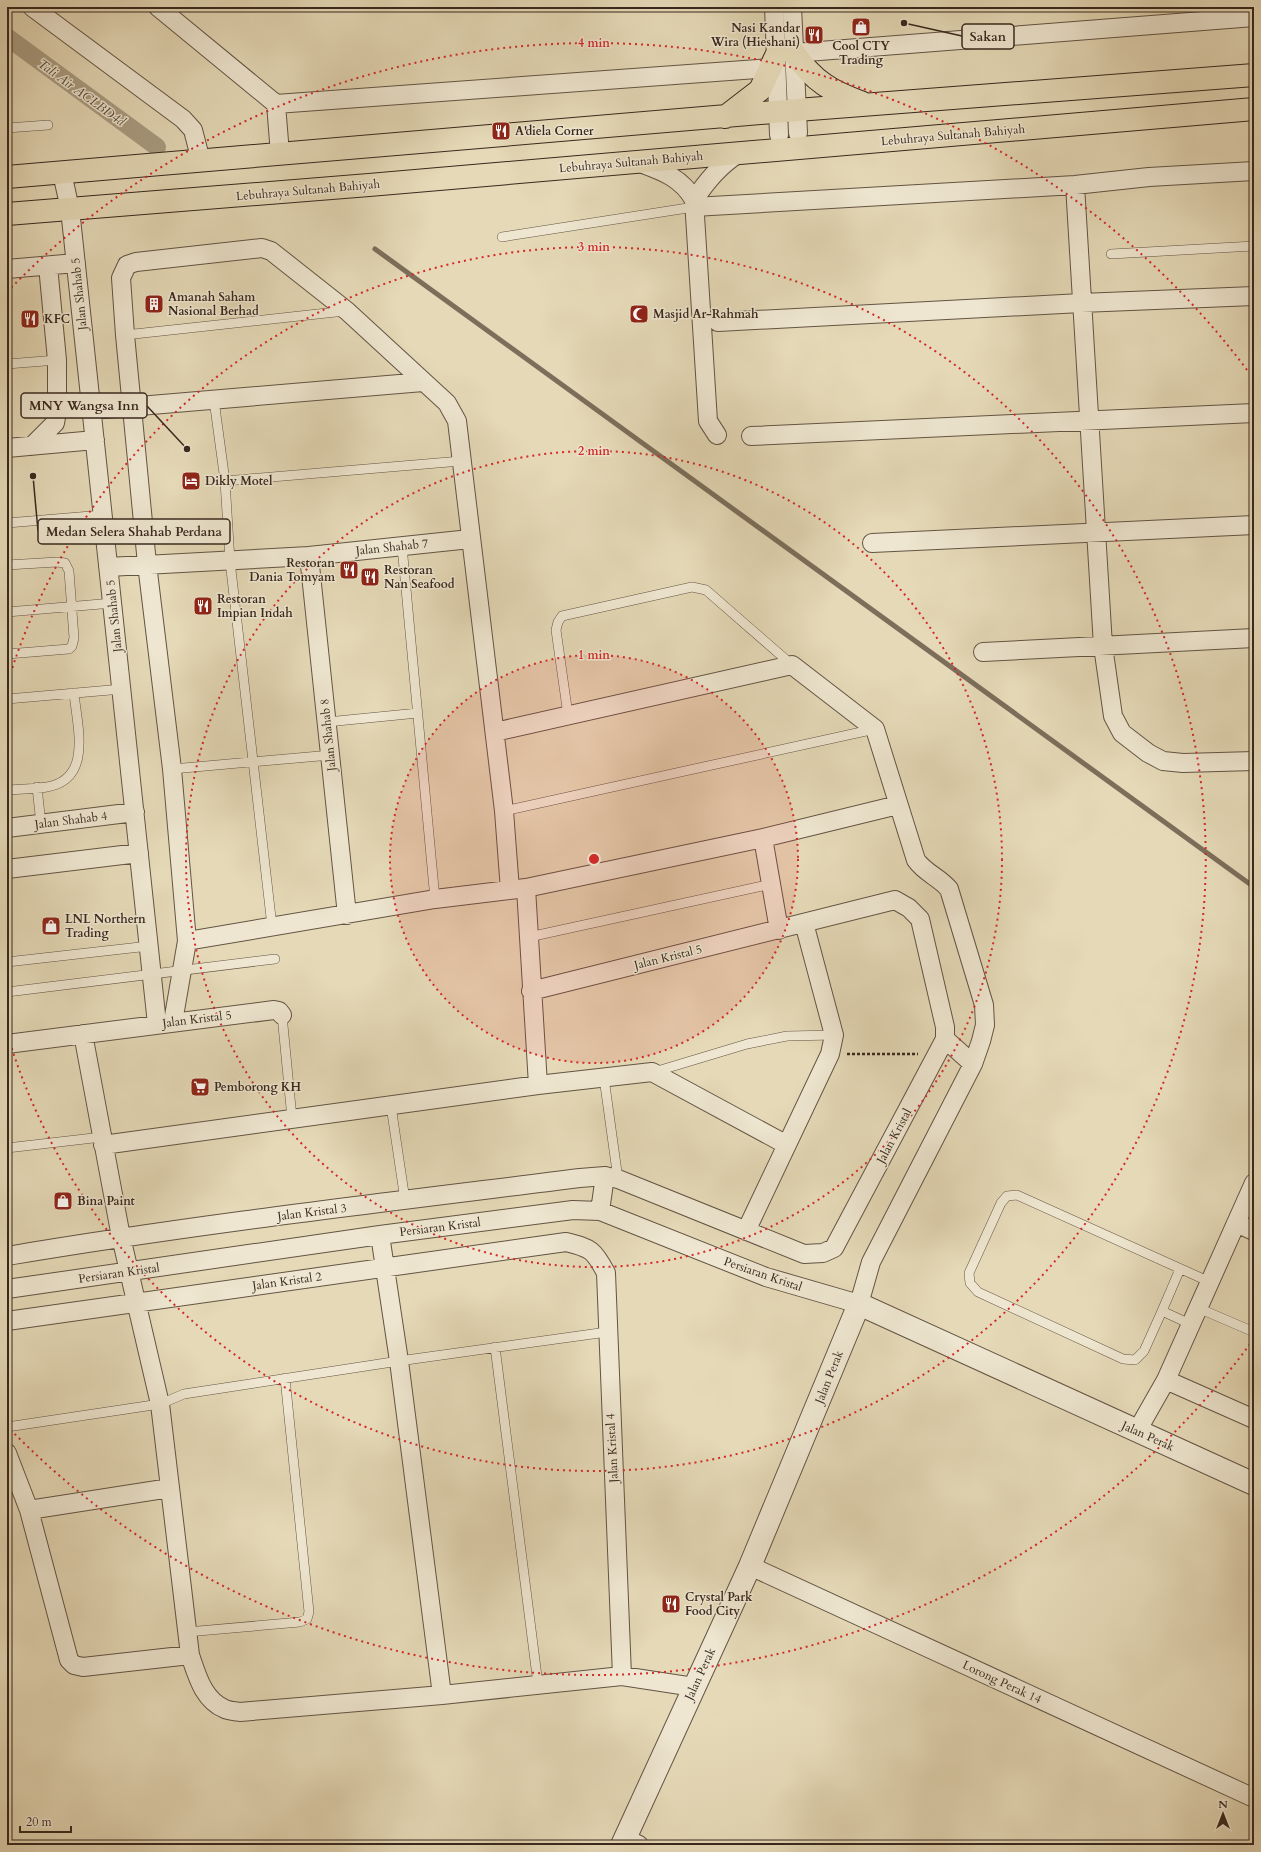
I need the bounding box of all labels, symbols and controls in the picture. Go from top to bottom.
shop icon: Cool CTY Trading [850,16,872,38]
place label: Nasi Kandar Wira (Hieshani) [710,20,800,50]
restaurant icon: Nasi Kandar Wira (Hieshani) [803,24,825,46]
callout: Sakan [962,24,1014,49]
text: Sakan [970,28,1007,46]
text: 4 min [578,35,610,51]
place label: Cool CTY Trading [832,38,890,68]
water label: Tali Air ACLBD4d [34,55,129,131]
restaurant icon: A'diela Corner [490,120,512,142]
street label: Lebuhraya Sultanah Bahiyah [880,121,1026,149]
place label: A'diela Corner [515,123,594,139]
street label: Lebuhraya Sultanah Bahiyah [558,148,704,176]
street label: Lebuhraya Sultanah Bahiyah [235,176,381,204]
text: 3 min [578,239,610,255]
street label: Jalan Shahab 5 [67,257,91,333]
place label: Amanah Saham Nasional Berhad [168,289,259,319]
building icon: Amanah Saham Nasional Berhad [143,293,165,315]
mosque icon: Masjid Ar-Rahmah [628,303,650,325]
place label: Masjid Ar-Rahmah [653,306,759,322]
restaurant icon: KFC [19,308,41,330]
place label: KFC [44,311,70,327]
callout: MNY Wangsa Inn [21,393,147,418]
text: MNY Wangsa Inn [29,397,140,415]
text: 2 min [578,443,610,459]
hotel icon: Dikly Motel [180,470,202,492]
place label: Dikly Motel [205,473,273,489]
callout: Medan Selera Shahab Perdana [38,519,230,544]
text: Medan Selera Shahab Perdana [46,523,223,541]
street label: Jalan Shahab 7 [353,535,429,559]
place label: Restoran Dania Tomyam [249,555,336,585]
restaurant icon: Restoran Dania Tomyam [338,559,360,581]
place label: Restoran Nan Seafood [384,562,455,592]
restaurant icon: Restoran Nan Seafood [359,566,381,588]
street label: Jalan Shahab 5 [102,579,126,655]
place label: Restoran Impian Indah [217,591,293,621]
restaurant icon: Restoran Impian Indah [192,595,214,617]
text: 1 min [578,647,610,663]
street label: Jalan Shahab 8 [316,698,340,774]
street label: Jalan Shahab 4 [32,808,108,833]
centre of rings [587,852,601,866]
place label: LNL Northern Trading [65,911,146,941]
shop icon: LNL Northern Trading [40,915,62,937]
street label: Jalan Kristal 5 [630,941,704,974]
street label: Jalan Kristal 5 [159,1007,233,1031]
supermarket icon: Pemborong KH [189,1076,211,1098]
place label: Pemborong KH [214,1079,302,1095]
street label: Jalan Kristal [872,1106,915,1168]
shop icon: Bina Paint [52,1190,74,1212]
place label: Bina Paint [77,1193,135,1209]
street label: Jalan Kristal 3 [274,1200,348,1224]
street label: Persiaran Kristal [398,1214,482,1240]
street label: Persiaran Kristal [722,1253,804,1295]
street label: Persiaran Kristal [77,1259,161,1287]
street label: Jalan Kristal 2 [249,1268,323,1294]
street label: Jalan Perak [810,1347,847,1408]
street label: Jalan Kristal 4 [602,1413,622,1485]
street label: Jalan Perak [1117,1416,1177,1455]
place label: Crystal Park Food City [685,1589,753,1619]
restaurant icon: Crystal Park Food City [660,1593,682,1615]
street label: Jalan Perak [680,1645,719,1705]
street label: Lorong Perak 14 [960,1657,1044,1707]
north arrow [1203,1794,1243,1834]
text: N [1218,1797,1228,1812]
scale bar [20,1808,71,1834]
text: 20 m [26,1814,53,1830]

